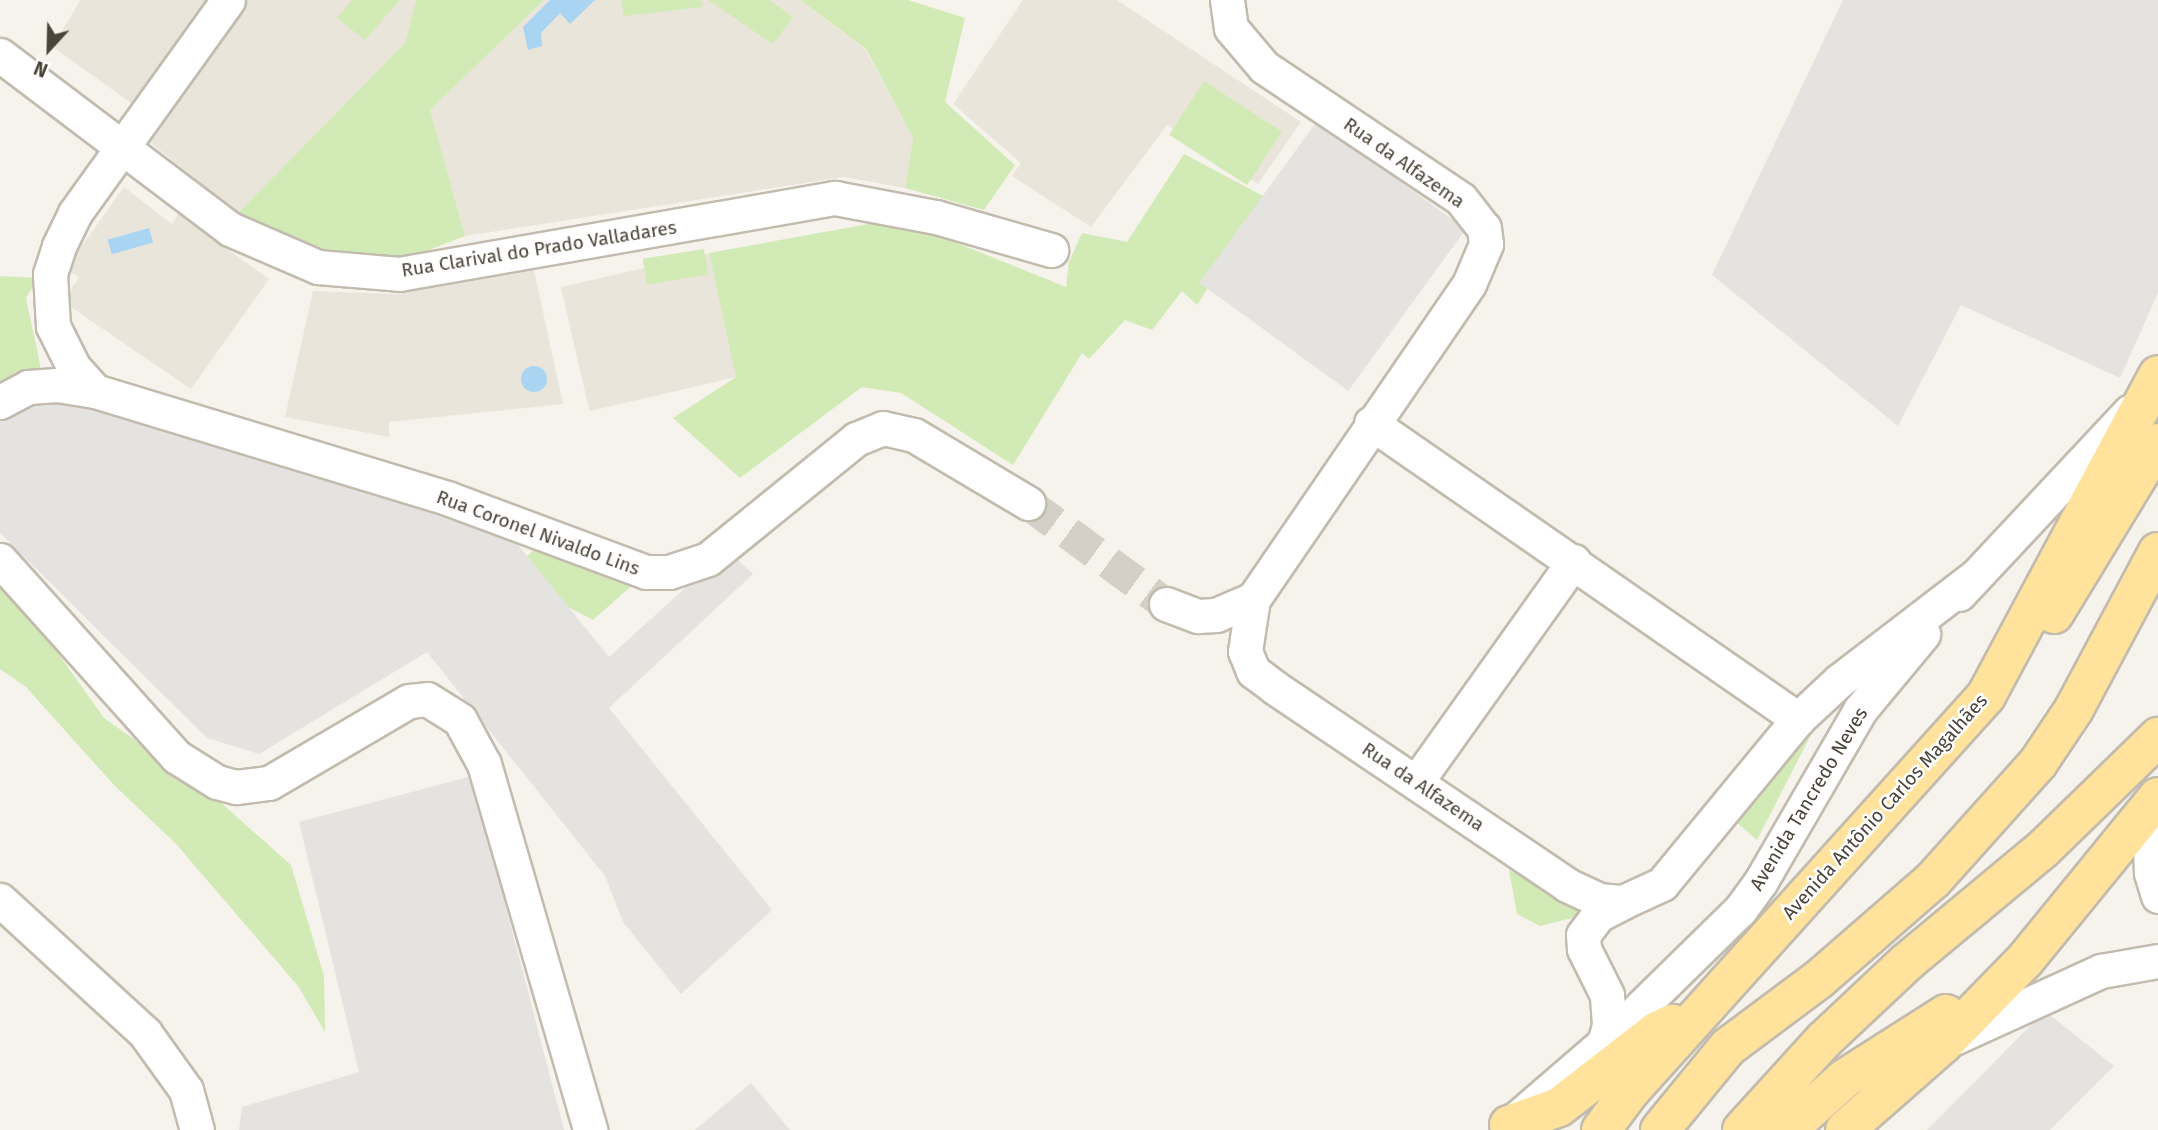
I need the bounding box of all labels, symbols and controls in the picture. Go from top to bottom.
north arrow [14,14,84,84]
text: N [31,56,51,82]
street label: Rua da Alfazema [1339,113,1469,213]
street label: Rua Clarival do Prado Valladares [400,216,678,282]
street label: Rua Coronel Nivaldo Lins [433,486,643,580]
street label: Avenida Antônio Carlos Magalhães [1778,690,1992,924]
street label: Avenida Tancredo Neves [1745,703,1873,895]
street label: Rua da Alfazema [1358,738,1488,836]

